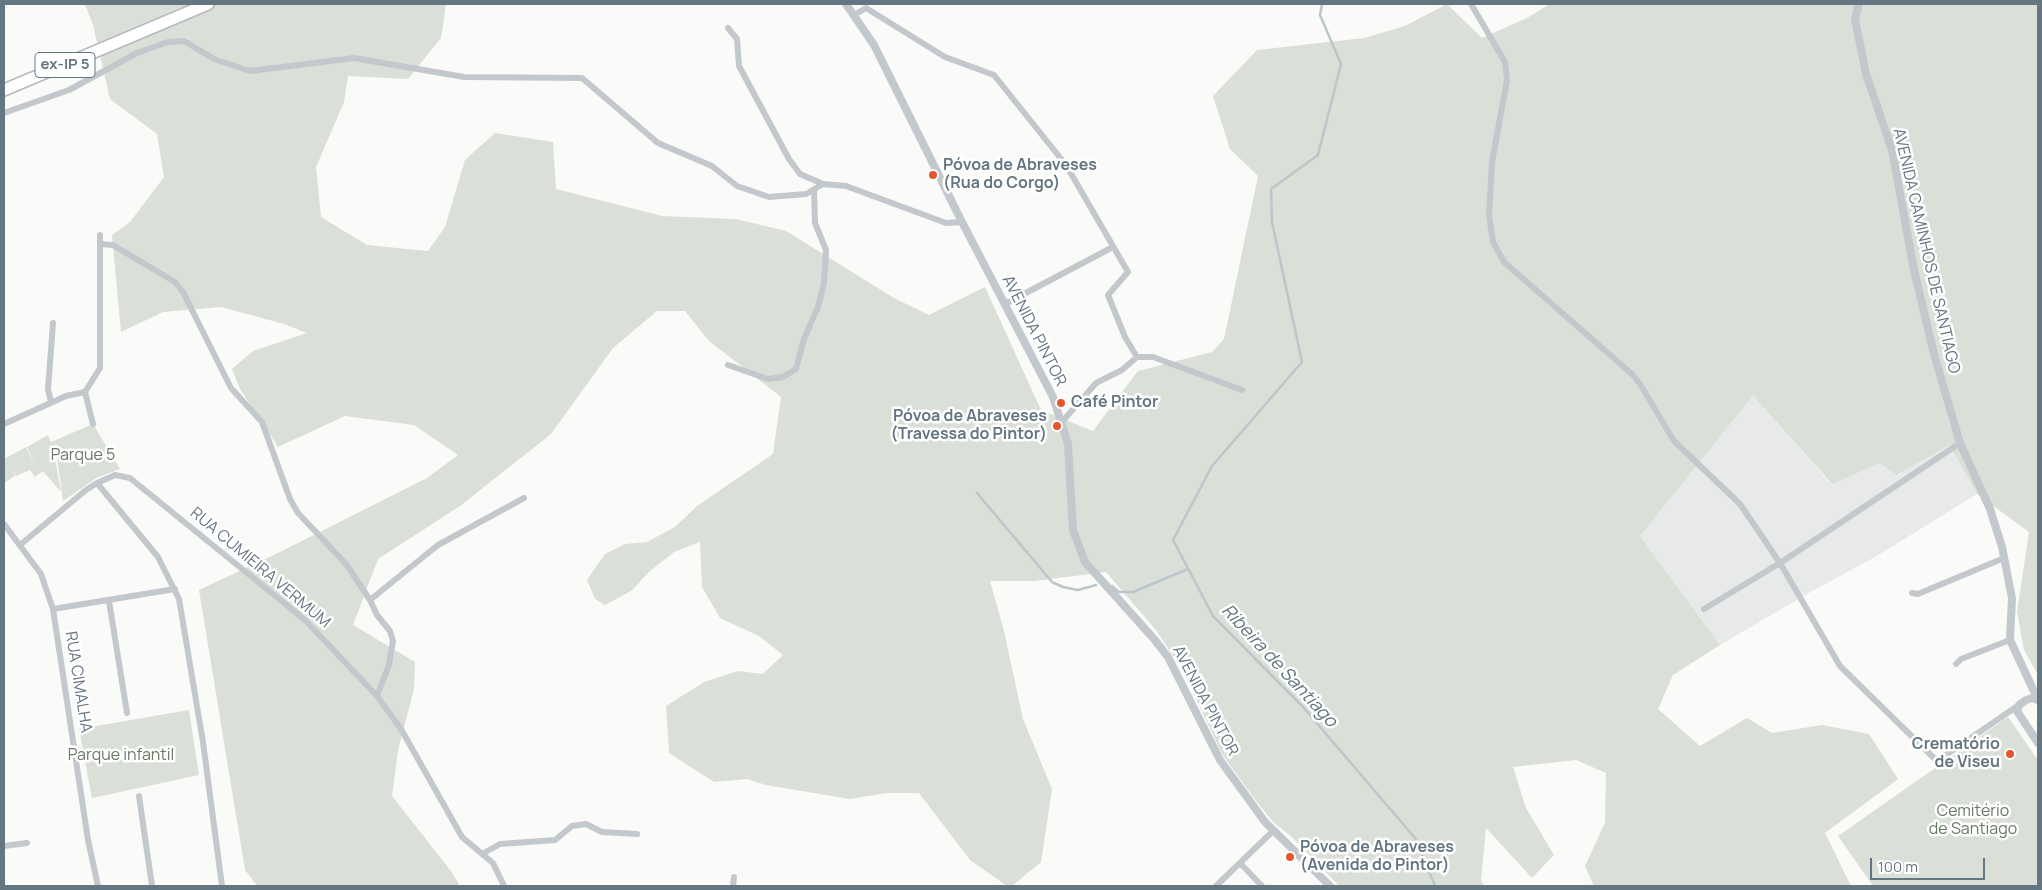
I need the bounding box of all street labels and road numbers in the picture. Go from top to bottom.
road number: ex-IP 5 [35,52,95,78]
street label: AVENIDA CAMINHOS DE SANTIAGO [1888,126,1964,376]
street label: AVENIDA PINTOR [998,272,1070,390]
street label: RUA CUMIEIRA VERMUM [186,504,334,632]
street label: RUA CIMALHA [61,630,95,734]
street label: AVENIDA PINTOR [1168,643,1242,759]

